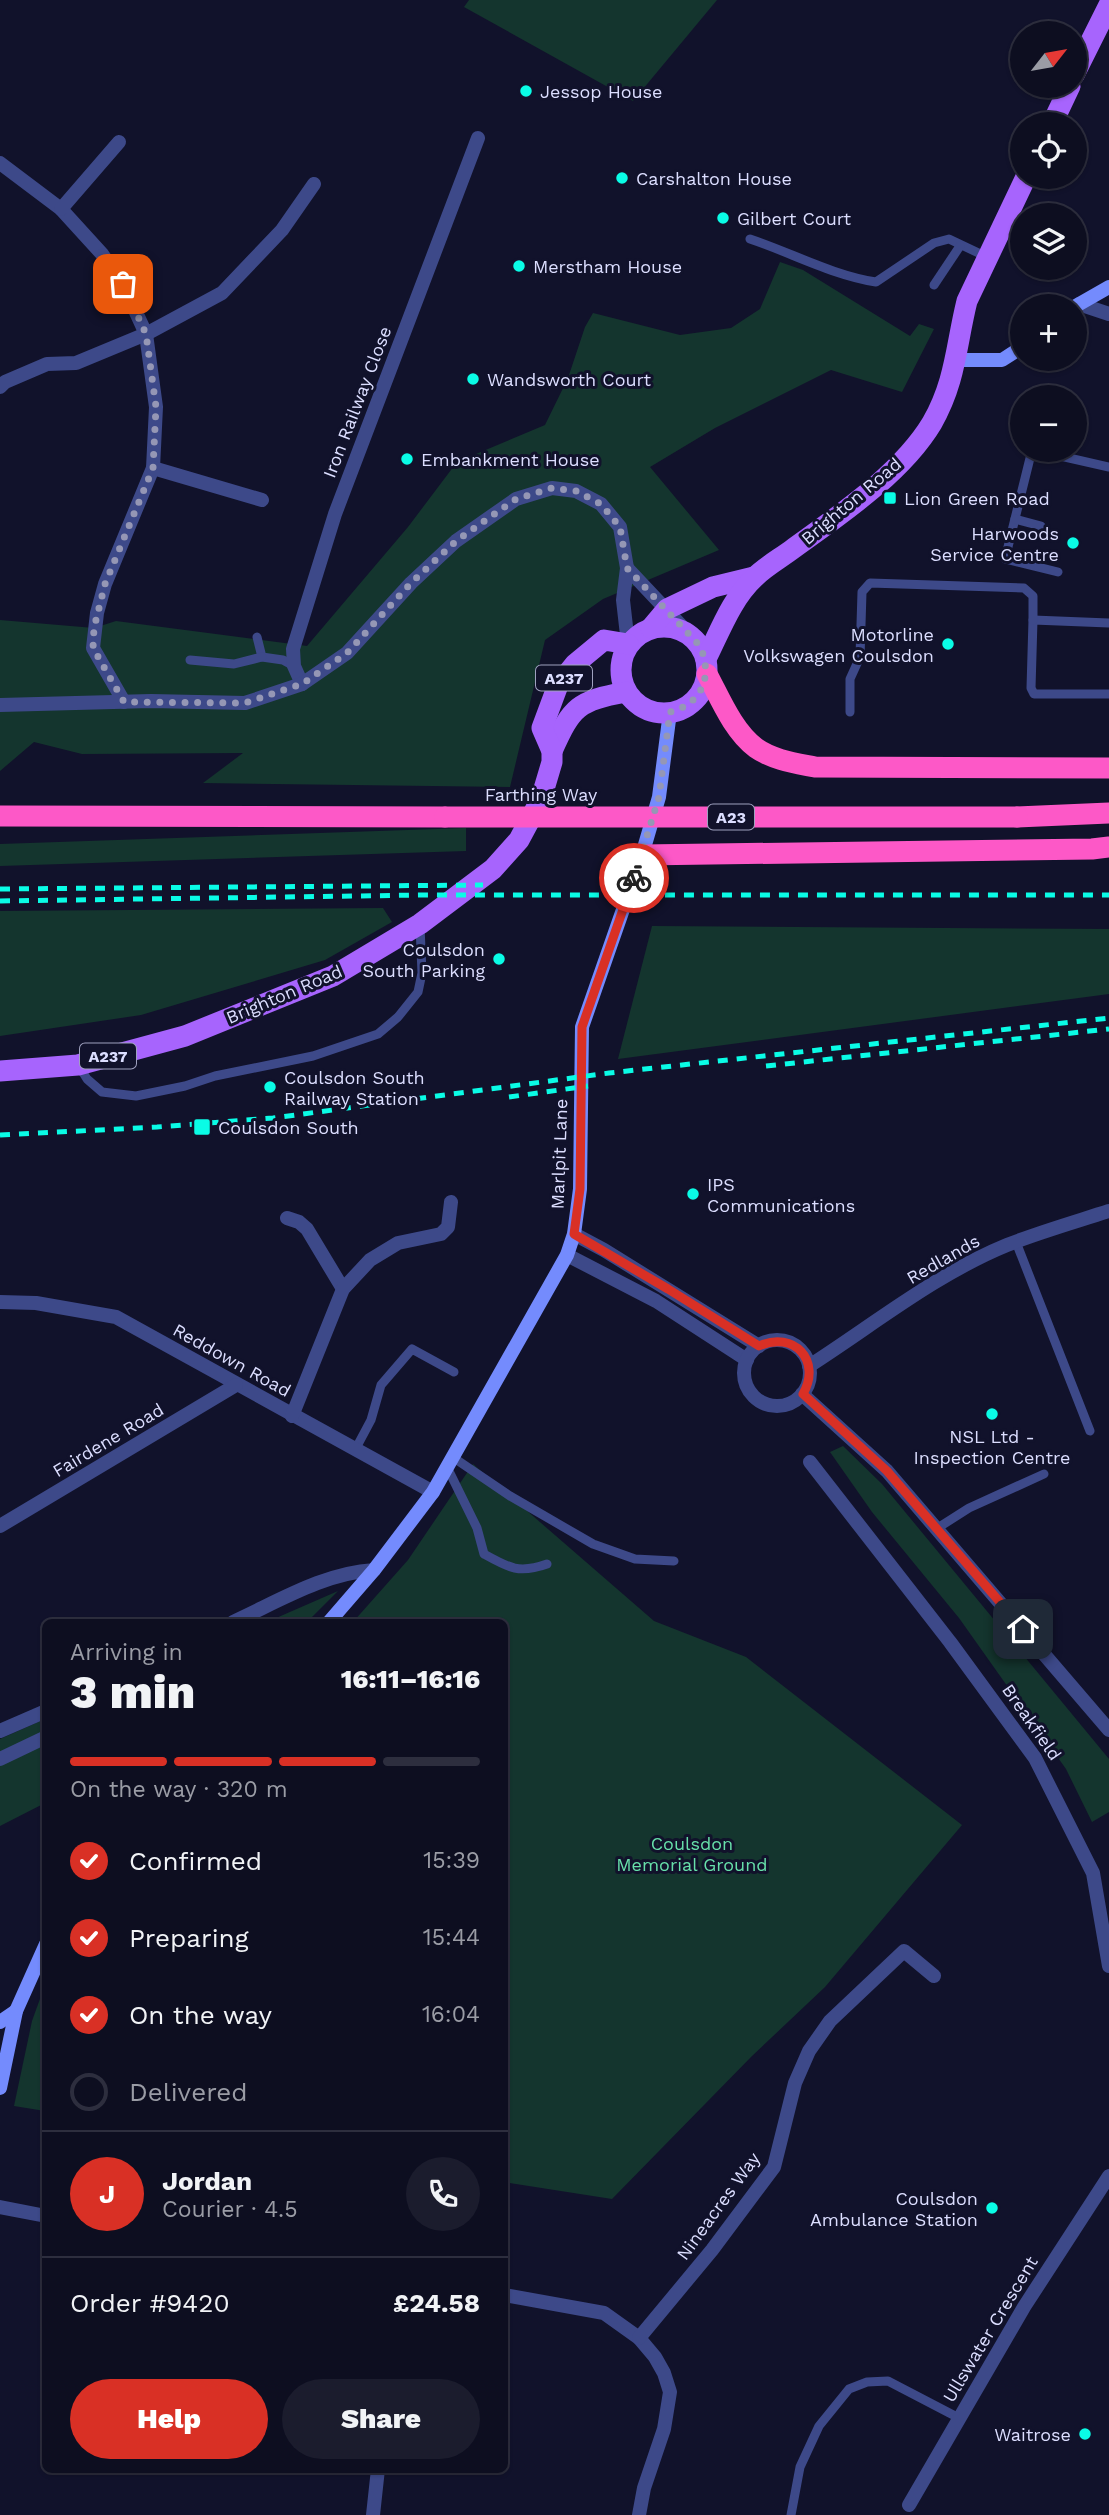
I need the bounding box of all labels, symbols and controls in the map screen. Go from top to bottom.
north arrow [1010,21,1087,98]
map controls [1010,21,1087,462]
place label: Jessop House [540,81,662,102]
marker: Jessop House [518,83,534,99]
button: locate [1010,112,1087,189]
place label: Carshalton House [636,168,792,189]
marker: Carshalton House [614,170,630,186]
button: layers [1010,203,1087,280]
place label: Gilbert Court [737,208,852,229]
marker: Gilbert Court [715,210,731,226]
pin [93,254,153,314]
place label: Merstham House [533,256,682,277]
marker: Merstham House [511,258,527,274]
icon: bag [104,265,142,303]
button: + [1010,294,1087,371]
street label: Iron Railway Close [318,323,396,481]
place label: Wandsworth Court [487,369,651,390]
marker: Wandsworth Court [465,371,481,387]
button: − [1010,385,1087,462]
place label: Embankment House [421,449,600,470]
marker: Embankment House [399,451,415,467]
street label: Brighton Road [797,453,905,549]
place label: Lion Green Road [904,488,1050,509]
marker: Lion Green Road [882,490,898,506]
place label: Harwoods Service Centre [930,523,1059,565]
marker: Harwoods Service Centre [1065,535,1081,551]
place label: Motorline Volkswagen Coulsdon [743,624,934,666]
marker: Motorline Volkswagen Coulsdon [940,636,956,652]
road number: A237 [536,666,592,691]
street label: Farthing Way [485,784,598,805]
road number: A23 [708,804,754,830]
courier [599,843,669,913]
icon: bike [615,859,653,897]
place label: Coulsdon South Parking [363,939,485,981]
marker: Coulsdon South Parking [491,951,507,967]
street label: Brighton Road [223,960,345,1028]
road number: A237 [80,1044,136,1068]
place label: Coulsdon South Railway Station [284,1067,425,1109]
marker: Coulsdon South Railway Station [262,1079,278,1095]
street label: Marlpit Lane [547,1098,571,1210]
marker: Coulsdon South [192,1117,212,1137]
place label: Coulsdon South [218,1117,359,1138]
place label: IPS Communications [707,1174,855,1216]
marker: IPS Communications [685,1186,701,1202]
street label: Redlands [903,1230,983,1288]
street label: Reddown Road [169,1319,295,1401]
street label: Fairdene Road [49,1399,167,1481]
marker: NSL Ltd - Inspection Centre [984,1406,1000,1422]
place label: NSL Ltd - Inspection Centre [914,1426,1070,1468]
pin [993,1599,1053,1659]
icon: home [1004,1610,1042,1648]
text: Arriving in [70,1639,183,1666]
text: 16:11–16:16 [341,1664,480,1694]
text: 3 min [70,1665,195,1719]
street label: Breakfield [998,1680,1066,1764]
text: On the way · 320 m [70,1776,288,1803]
park label: Coulsdon Memorial Ground [616,1833,768,1875]
icon: check [70,1842,108,1880]
text: Confirmed [129,1846,262,1876]
text: 15:39 [423,1847,480,1874]
icon: check [70,1919,108,1957]
text: Preparing [129,1923,249,1953]
text: 15:44 [423,1924,480,1951]
icon: check [70,1996,108,2034]
text: On the way [129,2000,272,2030]
text: 16:04 [422,2001,480,2028]
text: Delivered [129,2077,248,2107]
street label: Nineacres Way [672,2147,765,2264]
button: phone [406,2157,480,2231]
text: Jordan [162,2166,252,2196]
text: J [99,2179,115,2209]
place label: Coulsdon Ambulance Station [810,2188,978,2230]
text: Courier · 4.5 [162,2196,298,2223]
marker: Coulsdon Ambulance Station [984,2200,1000,2216]
street label: Ullswater Crescent [938,2252,1042,2406]
text: Order #9420 [70,2288,230,2318]
text: £24.58 [393,2288,480,2318]
button: Help [70,2379,268,2459]
button: Share [282,2379,480,2459]
place label: Waitrose [994,2424,1071,2445]
marker: Waitrose [1077,2426,1093,2442]

